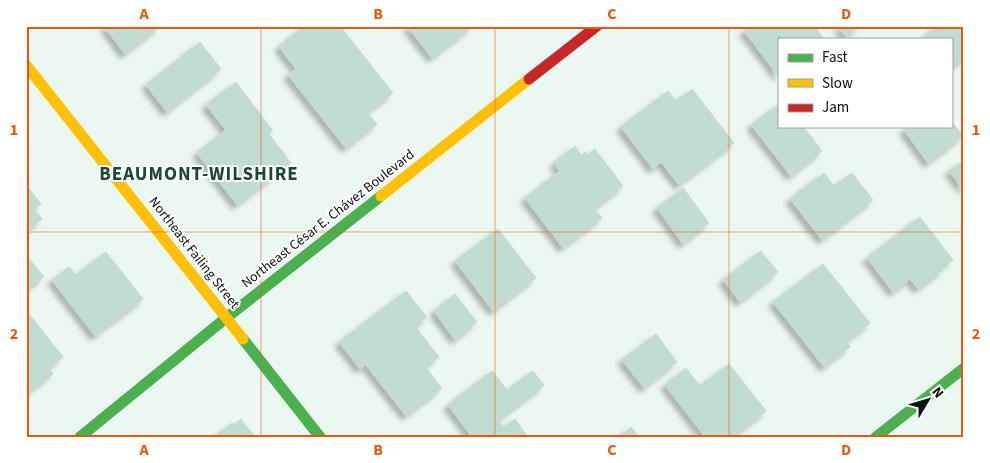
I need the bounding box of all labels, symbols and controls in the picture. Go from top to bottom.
text: A [138,3,149,25]
text: B [373,3,383,25]
text: C [607,3,617,25]
text: D [841,3,851,25]
legend [778,38,952,128]
text: Fast [822,47,848,68]
text: Slow [822,73,853,94]
text: Jam [822,97,849,118]
text: 1 [10,119,18,141]
text: 1 [972,119,980,141]
street label: Northeast César E. Chávez Boulevard [237,145,419,293]
district label: BEAUMONT-WILSHIRE [99,161,299,188]
street label: Northeast Failing Street [144,193,244,313]
text: 2 [10,323,18,345]
text: 2 [972,323,980,345]
north arrow [902,376,952,426]
text: N [927,383,948,402]
text: A [138,439,149,461]
text: B [373,439,383,461]
text: C [607,439,617,461]
text: D [841,439,851,461]

